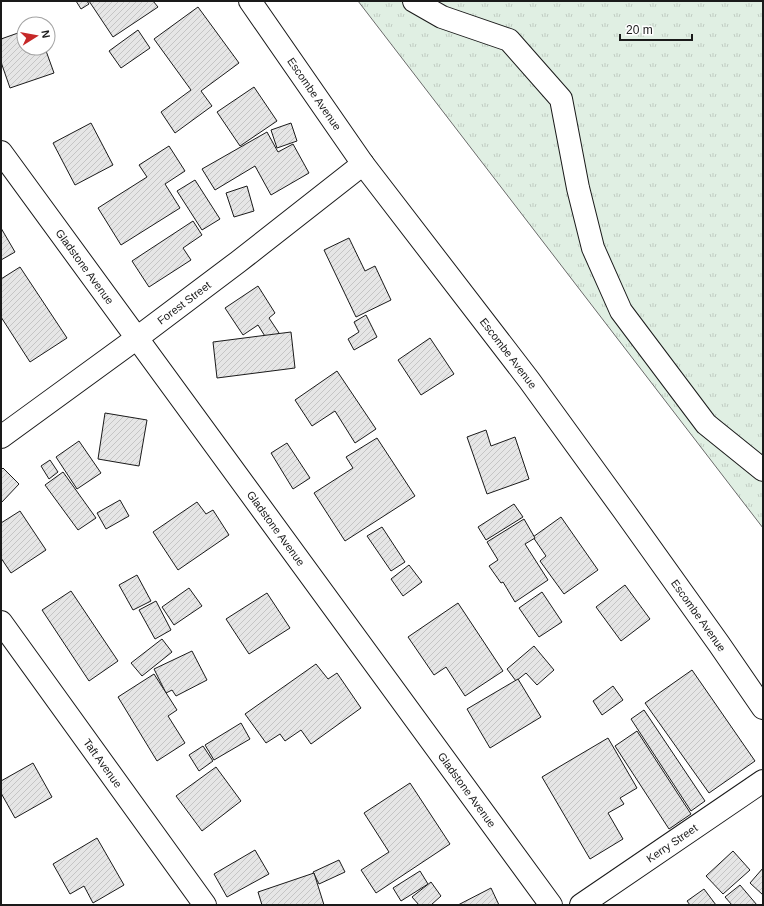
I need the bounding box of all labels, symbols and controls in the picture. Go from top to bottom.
north arrow [16,16,56,56]
scale bar [620,16,692,42]
text: 20 m [626,23,653,37]
text: N [39,29,52,39]
street label: Escombe Avenue [285,55,344,132]
street label: Gladstone Avenue [53,227,116,306]
street label: Forest Street [155,279,213,327]
street label: Escombe Avenue [478,316,539,391]
street label: Gladstone Avenue [245,489,307,568]
street label: Escombe Avenue [669,577,728,654]
street label: Taft Avenue [81,736,124,790]
street label: Gladstone Avenue [436,750,498,830]
street label: Kerry Street [644,822,700,865]

